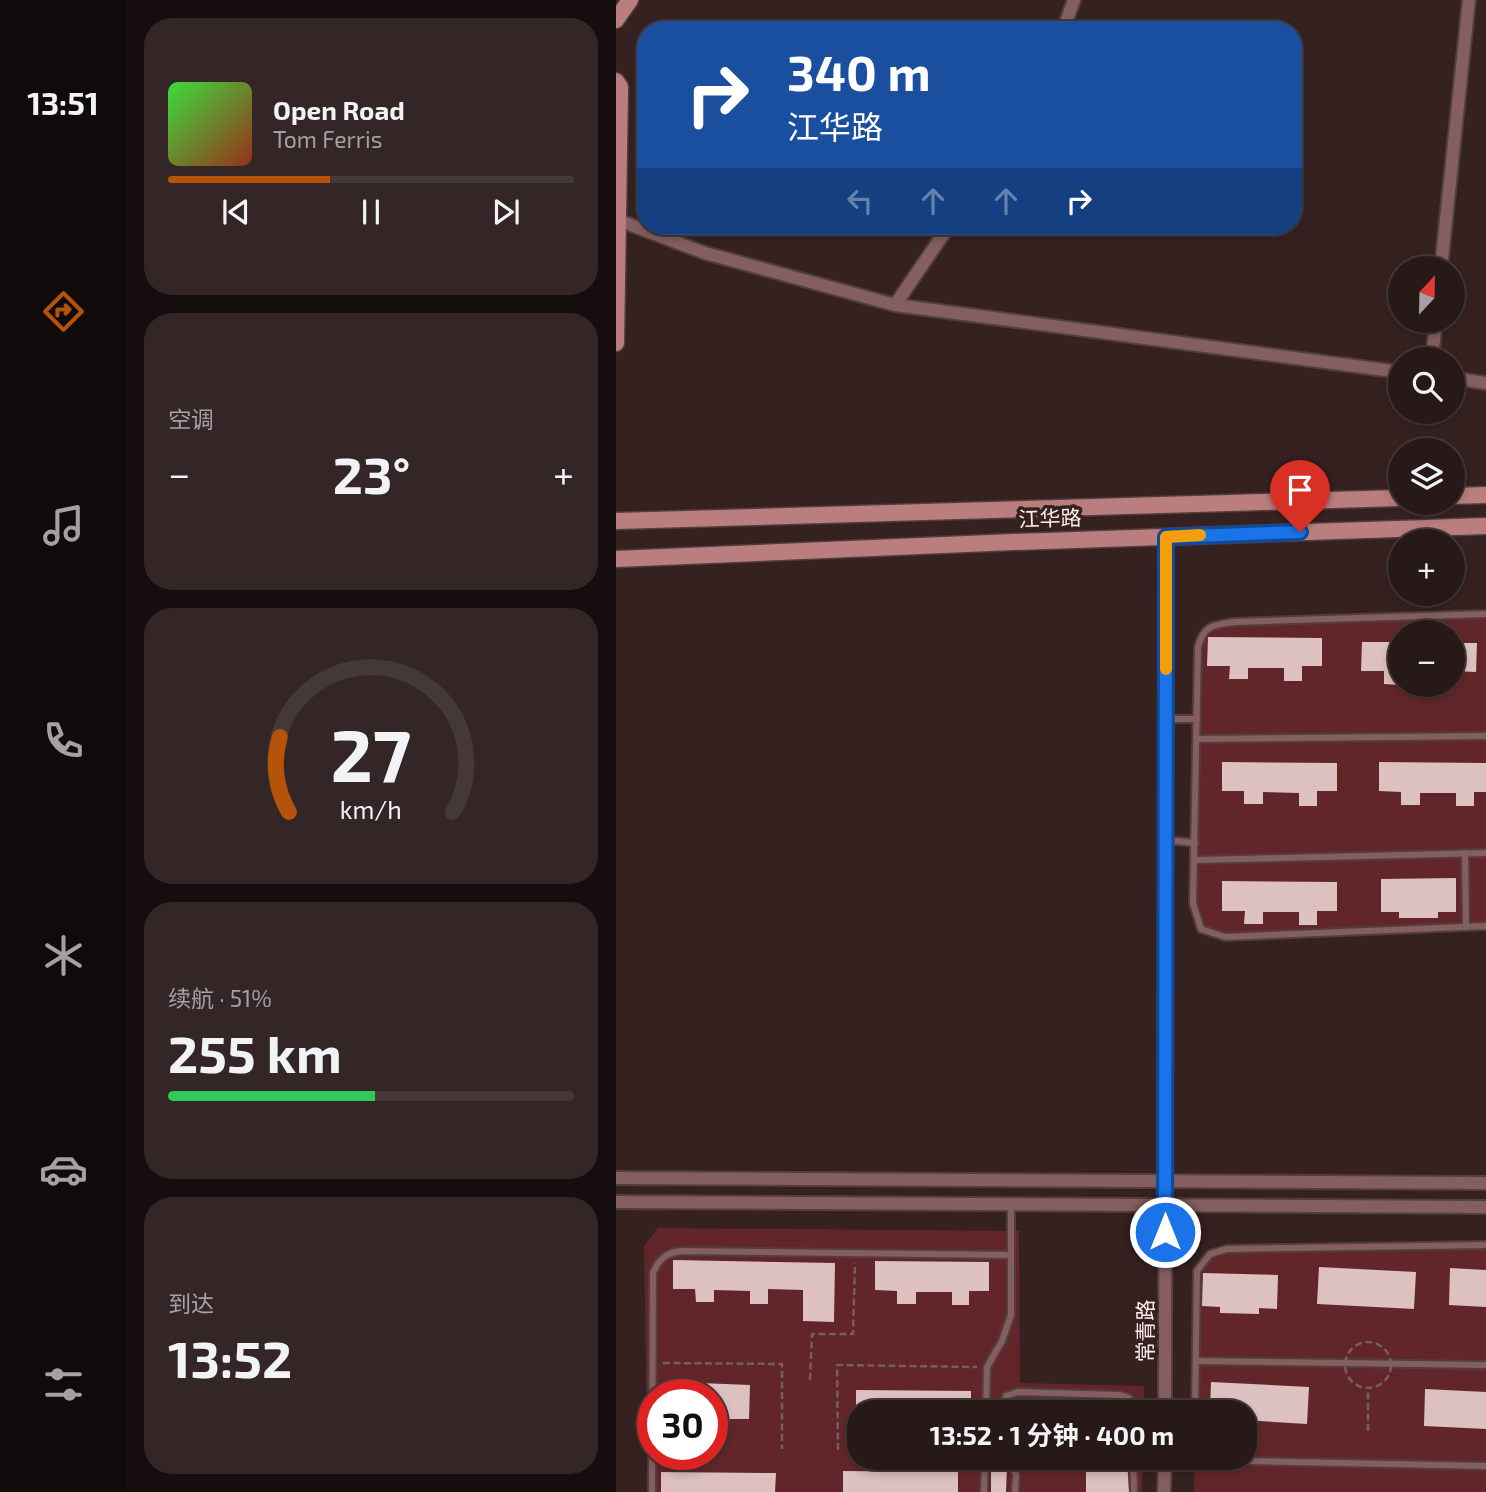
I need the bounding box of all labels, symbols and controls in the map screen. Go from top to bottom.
text: 340 m [787,42,931,101]
icon: right [672,49,763,140]
text: 13:51 [27,83,99,121]
text: Open Road [273,94,405,125]
text: 江华路 [787,107,883,145]
text: Tom Ferris [273,125,382,153]
icon: left [841,182,879,220]
icon: ahead [914,182,952,220]
icon: ahead [987,182,1025,220]
icon: right [1060,182,1098,220]
icon: previous [217,193,255,231]
icon: pause [352,193,390,231]
icon: next [487,193,525,231]
north arrow [1388,256,1465,332]
map controls [1388,256,1465,697]
icon: directions [39,287,88,336]
button: search [1388,347,1465,424]
text: 空调 [168,405,214,433]
button: layers [1388,438,1465,515]
text: 23° [333,442,410,504]
text: − [168,450,190,496]
text: + [553,450,574,496]
pin [1270,460,1330,532]
icon: arrive [1281,471,1319,509]
icon: music [39,501,88,550]
street label: 江华路 [1018,504,1082,531]
button: + [1388,529,1465,606]
button: − [1388,620,1465,697]
text: 27 [331,709,411,797]
icon: phone [39,716,88,765]
text: km/h [340,794,402,824]
icon: climate [39,931,88,980]
text: 续航 · 51% [168,984,272,1012]
text: 255 km [168,1021,342,1083]
icon: car [39,1145,88,1194]
position arrow [1128,1195,1202,1269]
text: 到达 [168,1289,214,1317]
street label: 常青路 [1132,1300,1157,1363]
text: 13:52 [168,1326,292,1388]
icon: filters [39,1360,88,1409]
speed limit sign: 30 [637,1379,728,1470]
text: 13:52 · 1 分钟 · 400 m [930,1419,1174,1450]

